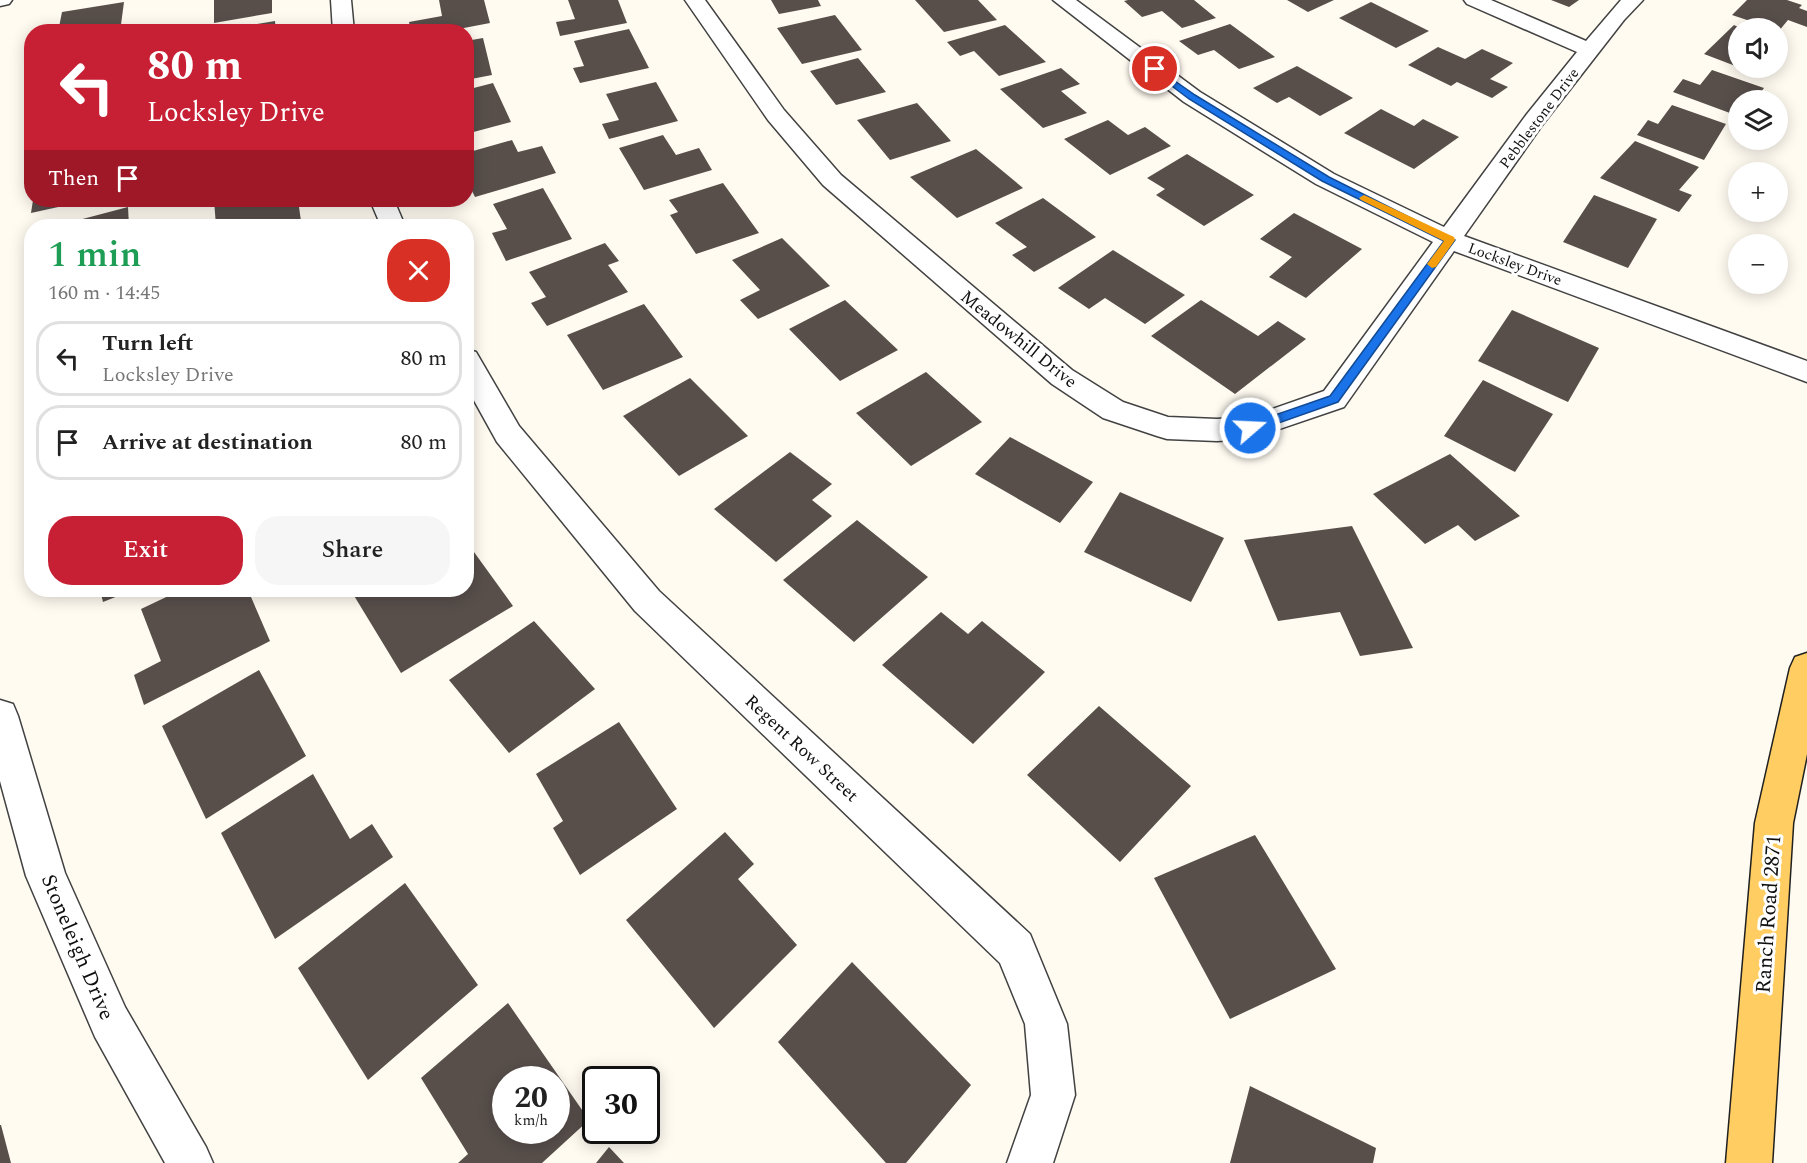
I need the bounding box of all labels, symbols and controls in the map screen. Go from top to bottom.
map controls [1728,18,1788,294]
button: sound [1728,18,1788,78]
text: 80 m [147,35,242,98]
pin [1129,43,1180,94]
icon: left [48,48,126,126]
icon: arrive [1138,52,1171,85]
street label: Pebblestone Drive [1494,63,1585,174]
button: layers [1728,90,1788,150]
text: Locksley Drive [147,92,325,134]
text: Then [48,162,99,195]
icon: arrive [111,162,144,195]
button: + [1728,162,1788,222]
text: 1 min [48,228,141,283]
button: − [1728,234,1788,294]
street label: Locksley Drive [1464,237,1565,292]
button: close [387,239,450,302]
text: 160 m · 14:45 [48,278,160,308]
street label: Meadowhill Drive [954,284,1083,395]
text: Turn left [102,327,194,360]
icon: left [51,342,84,375]
text: 80 m [401,342,447,375]
text: Locksley Drive [102,360,234,390]
position arrow [1218,396,1282,460]
icon: arrive [51,426,84,459]
text: Arrive at destination [102,426,313,459]
text: 80 m [401,426,447,459]
button: Exit [48,516,243,585]
button: Share [255,516,450,585]
street label: Regent Row Street [739,688,865,808]
street label: Ranch Road 2871 [1748,834,1790,994]
street label: Stoneleigh Drive [32,870,122,1025]
speed limit sign: 30 [582,1066,660,1144]
text: 20 [514,1075,548,1121]
text: km/h [514,1109,548,1132]

